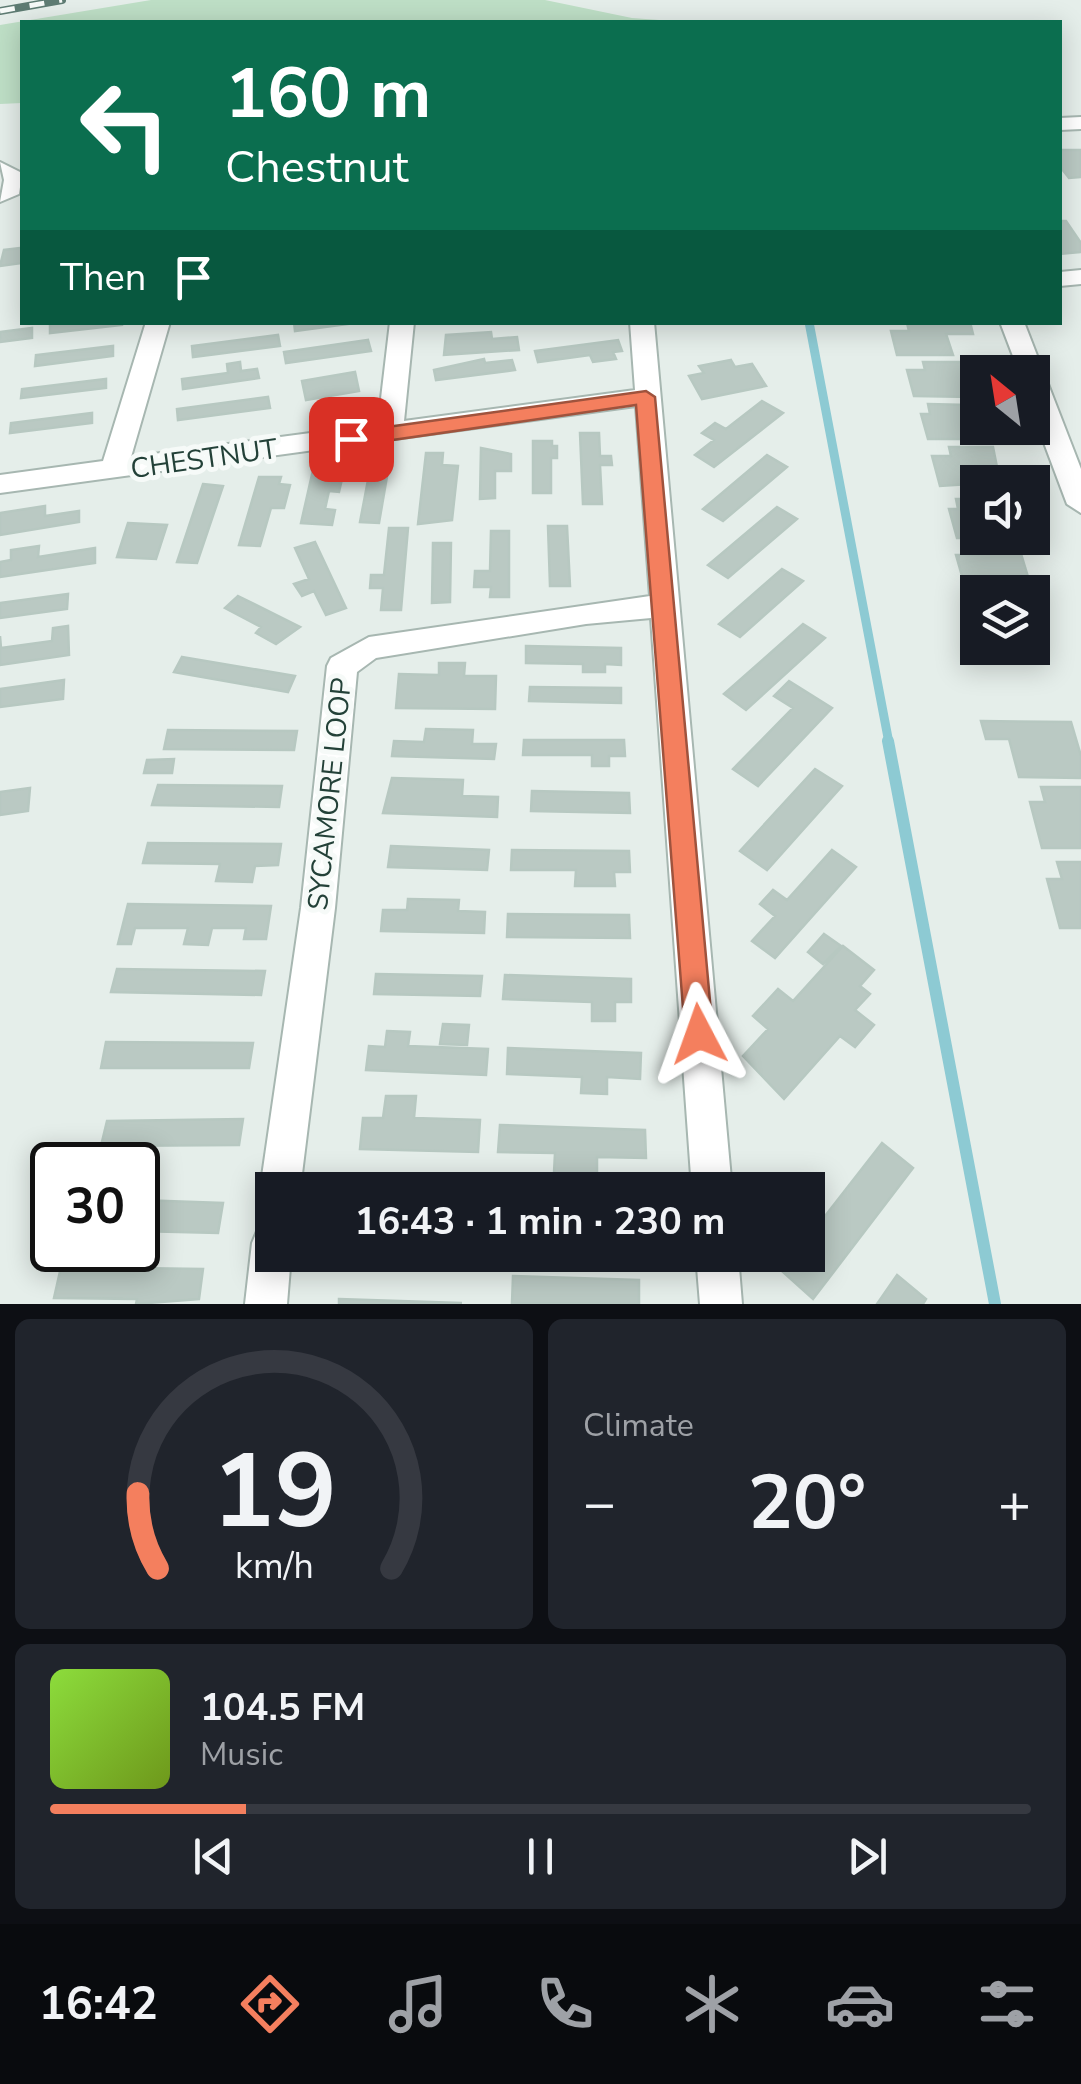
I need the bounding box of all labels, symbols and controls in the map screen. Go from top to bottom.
text: 160 m [225,46,431,142]
icon: left [60,60,190,190]
text: Chestnut [225,137,409,198]
icon: arrive [166,250,221,305]
text: Then [60,252,146,303]
north arrow [960,355,1050,445]
map controls [960,355,1050,665]
pin [309,397,394,482]
icon: arrive [324,412,379,467]
street label: CHESTNUT [128,430,280,488]
button: sound [960,465,1050,555]
button: layers [960,575,1050,665]
street label: SYCAMORE LOOP [299,676,361,912]
position arrow [647,982,751,1086]
speed limit sign: 30 [30,1142,160,1272]
text: 16:43 · 1 min · 230 m [355,1196,725,1247]
text: Climate [583,1404,694,1447]
text: 19 [212,1421,336,1563]
text: 20° [748,1452,866,1554]
text: − [583,1466,616,1541]
text: + [998,1466,1031,1541]
text: km/h [235,1542,313,1591]
text: 104.5 FM [200,1682,365,1733]
text: Music [200,1733,283,1776]
icon: previous [186,1829,241,1884]
icon: pause [513,1829,568,1884]
icon: next [840,1829,895,1884]
icon: directions [235,1969,305,2039]
icon: music [383,1969,453,2039]
icon: phone [530,1969,600,2039]
icon: climate [677,1969,747,2039]
icon: car [825,1969,895,2039]
icon: filters [972,1969,1042,2039]
text: 16:42 [39,1974,158,2035]

